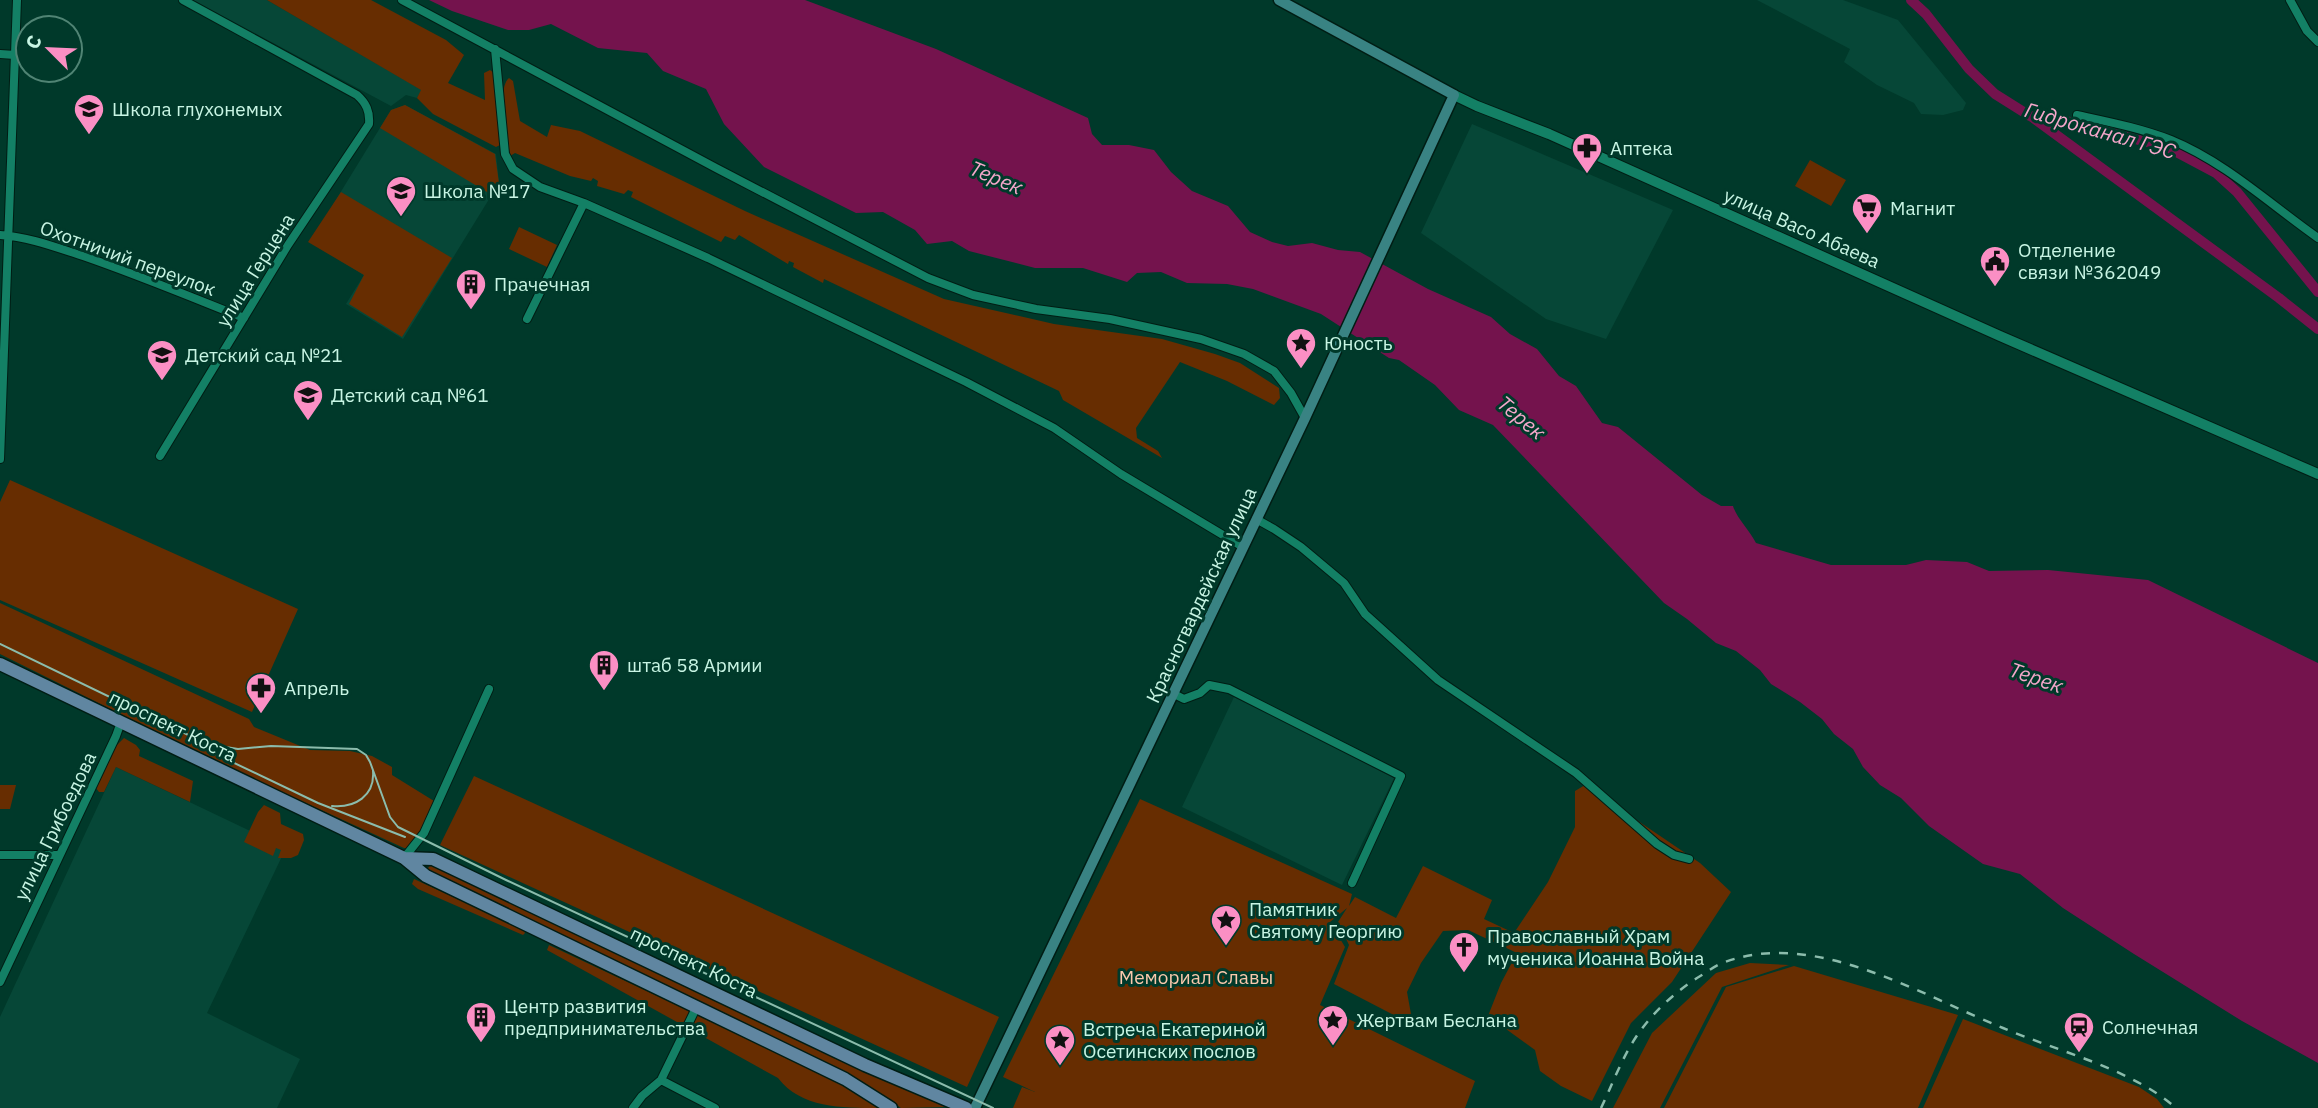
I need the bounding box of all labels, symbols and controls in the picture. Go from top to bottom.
north arrow [14,14,84,84]
text: С [20,32,47,53]
school or university icon: Школа глухонемых [72,92,106,136]
water label: Гидроканал ГЭС [2022,95,2179,165]
place label: Школа глухонемых [112,97,283,121]
pharmacy icon: Аптека [1570,131,1604,175]
place label: Аптека [1610,136,1673,160]
water label: Терек [966,153,1028,201]
school or university icon: Школа №17 [384,174,418,218]
place label: Школа №17 [424,179,531,203]
street label: улица Васо Абаева [1720,183,1884,273]
supermarket icon: Магнит [1850,191,1884,235]
place label: Магнит [1890,196,1955,220]
street label: улица Герцена [211,209,299,331]
street label: Охотничий переулок [37,215,219,301]
place label: Отделение связи №362049 [2018,238,2161,284]
public building icon: Отделение связи №362049 [1978,244,2012,288]
building icon: Прачечная [454,267,488,311]
place label: Прачечная [494,272,590,296]
place icon: Юность [1284,326,1318,370]
place label: Юность [1324,331,1393,355]
school or university icon: Детский сад №21 [145,338,179,382]
place label: Детский сад №21 [185,343,343,367]
school or university icon: Детский сад №61 [291,378,325,422]
place label: Детский сад №61 [331,383,489,407]
water label: Терек [1492,389,1552,446]
street label: Красногвардейская улица [1140,483,1262,707]
building icon: штаб 58 Армии [587,648,621,692]
place label: штаб 58 Армии [627,653,762,677]
water label: Терек [2006,655,2068,700]
pharmacy icon: Апрель [244,671,278,715]
place label: Апрель [284,676,349,700]
street label: проспект Коста [105,685,241,767]
street label: улица Грибоедова [9,748,101,904]
place label: Памятник Святому Георгию [1249,897,1402,943]
place icon: Памятник Святому Георгию [1209,903,1243,947]
street label: проспект Коста [626,921,762,1003]
place label: Православный Храм мученика Иоанна Война [1487,924,1704,970]
church icon: Православный Храм мученика Иоанна Война [1447,930,1481,974]
park label: Мемориал Славы [1119,965,1273,989]
place label: Центр развития предпринимательства [504,994,705,1040]
building icon: Центр развития предпринимательства [464,1000,498,1044]
place icon: Жертвам Беслана [1316,1003,1350,1047]
place label: Жертвам Беслана [1356,1008,1517,1032]
station icon: Солнечная [2062,1010,2096,1054]
place label: Солнечная [2102,1015,2198,1039]
place label: Встреча Екатериной Осетинских послов [1083,1017,1266,1063]
place icon: Встреча Екатериной Осетинских послов [1043,1023,1077,1067]

